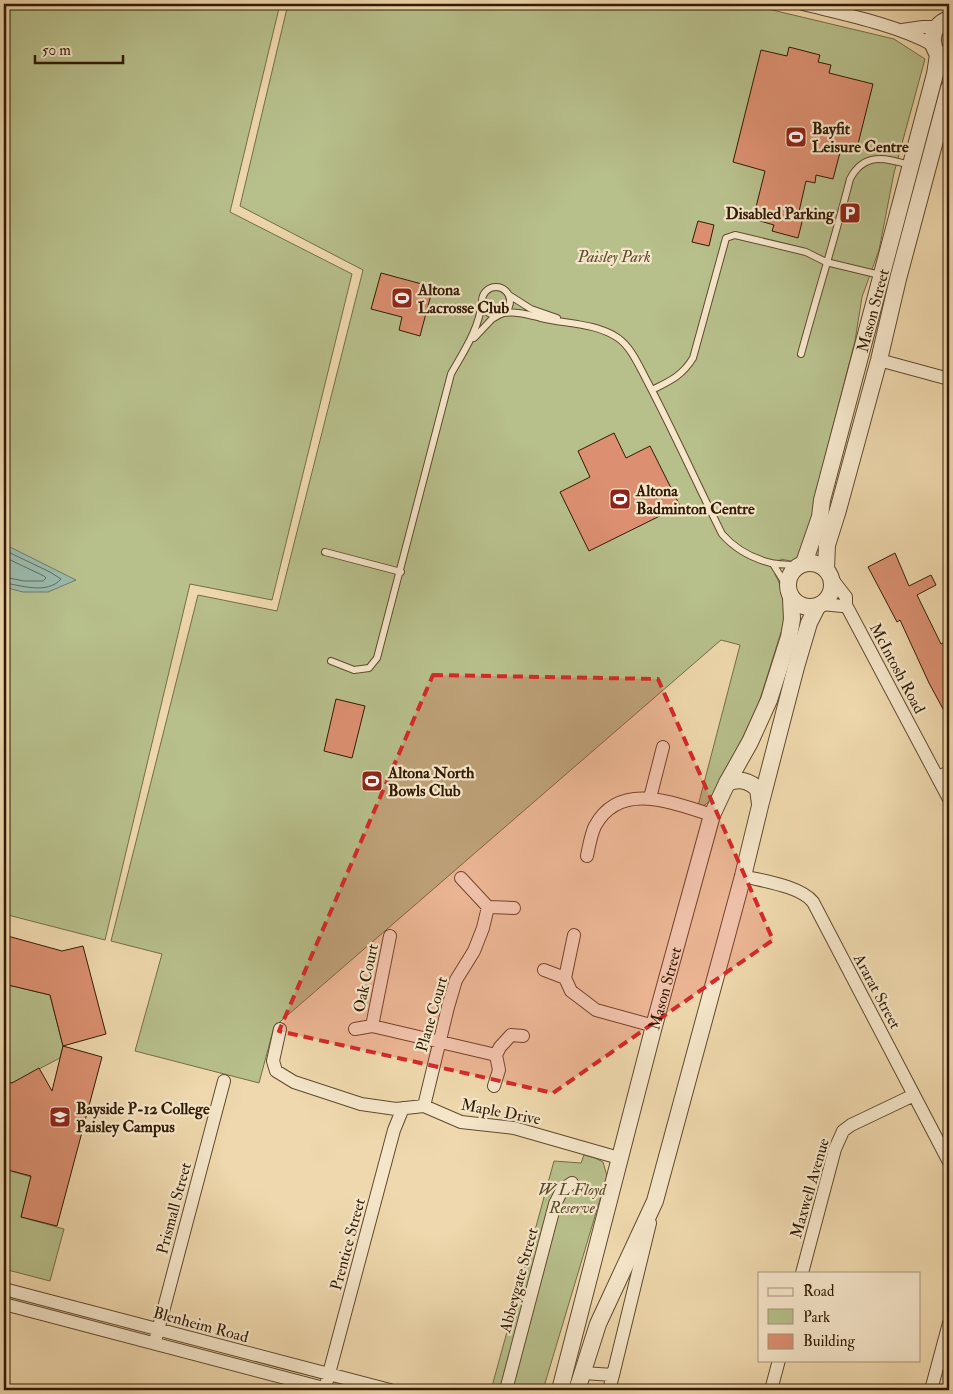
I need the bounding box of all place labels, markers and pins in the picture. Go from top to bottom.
place label: Bayfit Leisure Centre [812,119,909,157]
sports icon: Bayfit Leisure Centre [784,125,808,149]
parking icon: Disabled Parking [838,201,862,225]
place label: Disabled Parking [725,204,835,225]
place label: Altona Lacrosse Club [417,280,509,318]
sports icon: Altona Lacrosse Club [390,286,414,310]
place label: Altona Badminton Centre [635,481,755,519]
sports icon: Altona Badminton Centre [608,487,632,511]
place label: Altona North Bowls Club [387,763,475,801]
sports icon: Altona North Bowls Club [360,769,384,793]
place label: Bayside P-12 College Paisley Campus [76,1099,210,1138]
school or university icon: Bayside P-12 College Paisley Campus [48,1105,72,1129]

